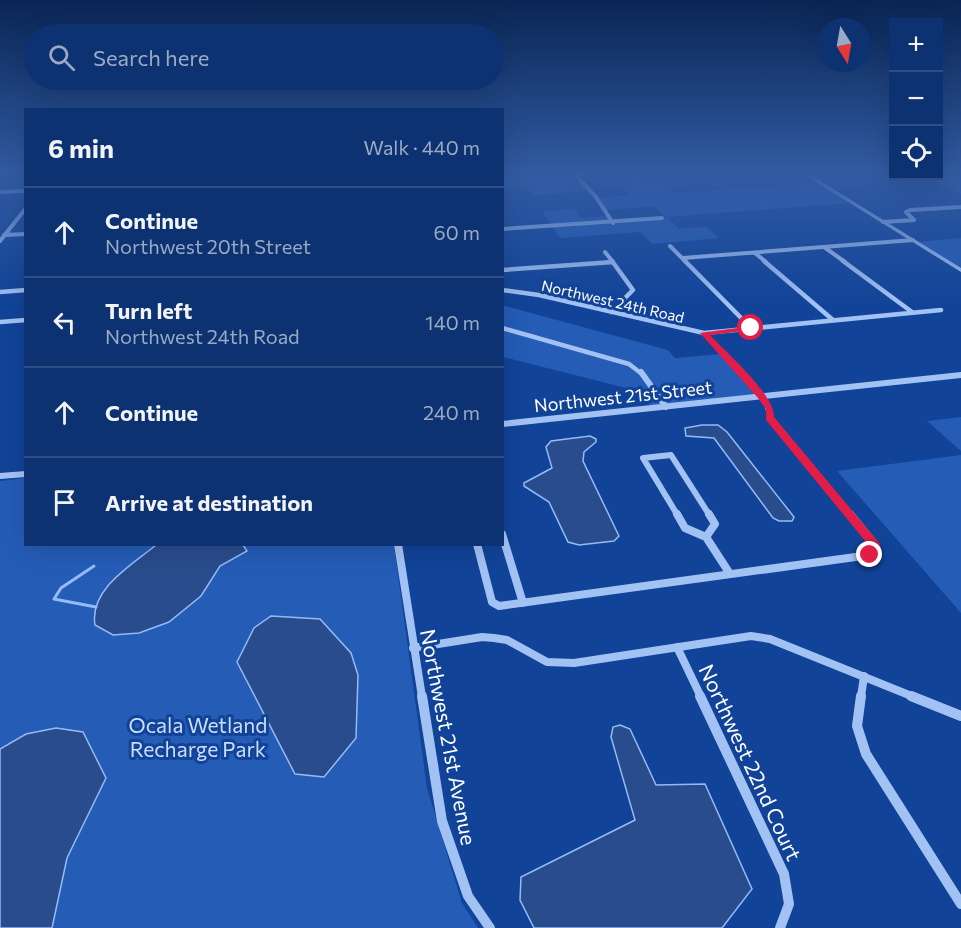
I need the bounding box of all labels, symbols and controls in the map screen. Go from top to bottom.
north arrow [817,18,871,72]
map controls [889,18,943,180]
button: + [889,18,943,72]
search box [24,24,504,90]
icon: search [45,41,78,74]
text: Search here [93,44,209,71]
button: − [889,72,943,126]
button: locate [889,126,943,180]
text: 6 min [48,132,114,163]
text: Walk · 440 m [364,135,480,159]
text: Continue [105,207,198,234]
icon: ahead [48,216,81,249]
text: 60 m [434,220,480,244]
text: Northwest 20th Street [105,234,311,258]
street label: Northwest 24th Road [540,276,686,326]
text: Turn left [105,297,192,324]
icon: left [48,306,81,339]
text: 140 m [425,310,480,334]
route start [737,314,763,340]
text: Northwest 24th Road [105,324,300,348]
street label: Northwest 21st Street [533,376,713,416]
icon: ahead [48,396,81,429]
text: Continue [105,399,198,426]
text: 240 m [423,400,480,424]
icon: arrive [48,486,81,519]
text: Arrive at destination [105,489,313,516]
route end [856,541,882,567]
street label: Northwest 21st Avenue [416,627,482,847]
street label: Northwest 22nd Court [694,660,808,864]
park label: Ocala Wetland Recharge Park [129,712,267,761]

